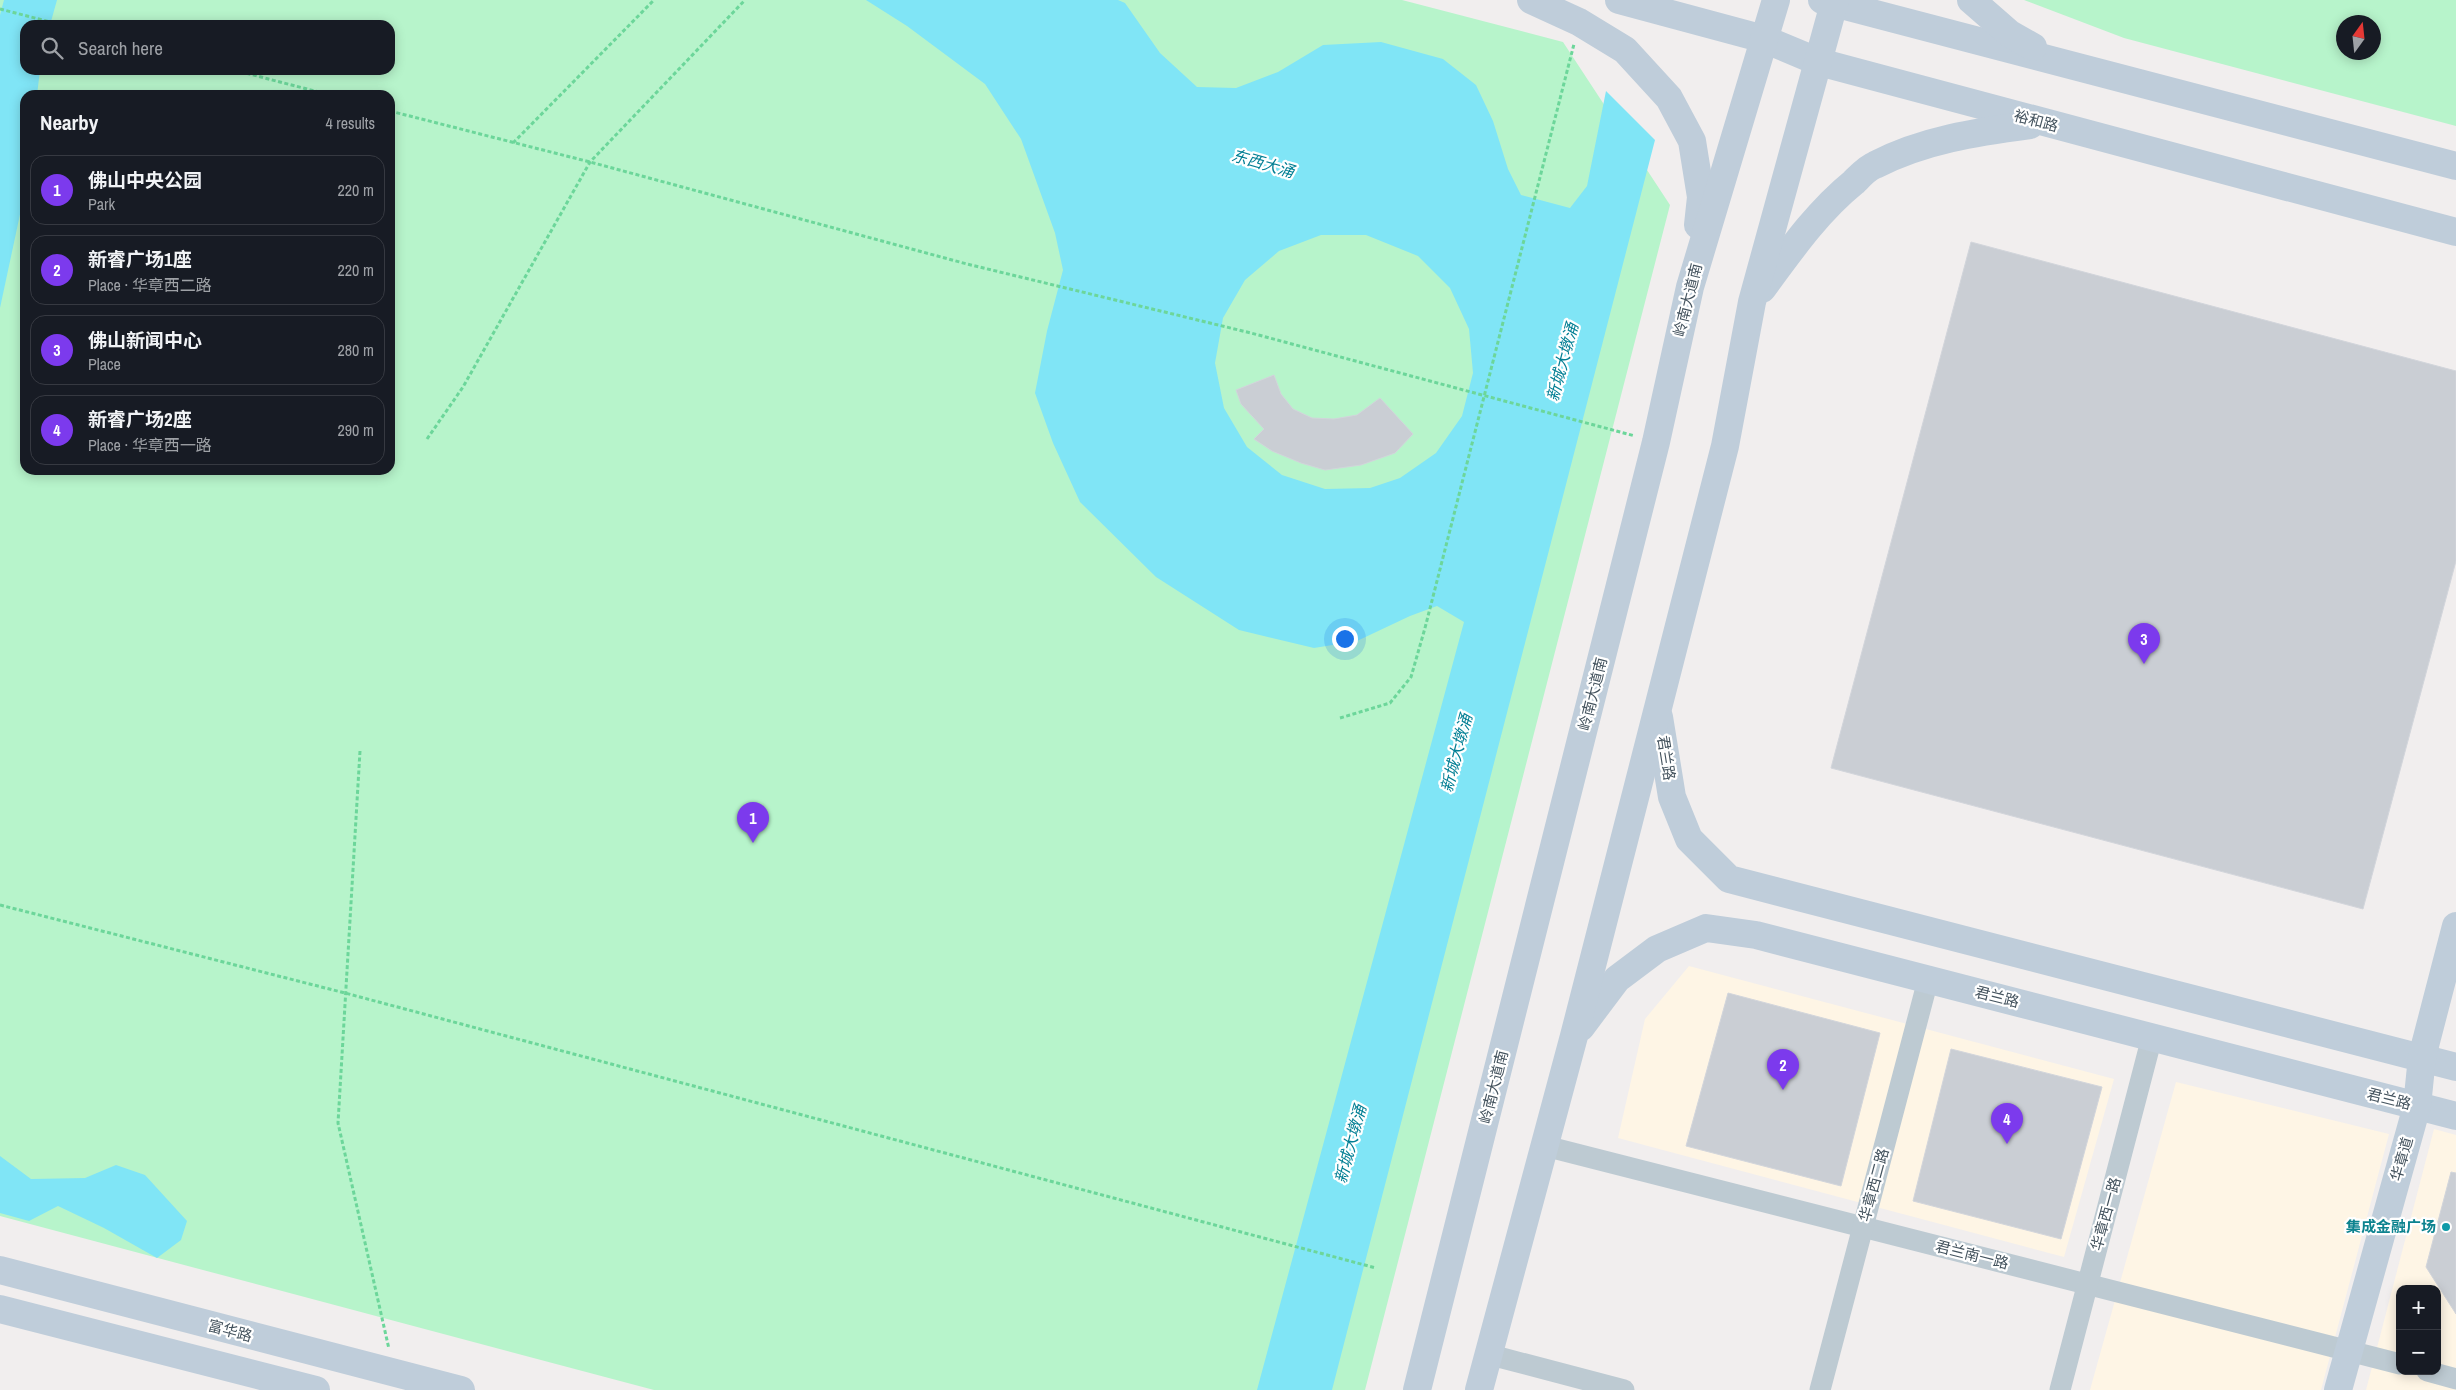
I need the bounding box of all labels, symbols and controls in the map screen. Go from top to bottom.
north arrow [2336,15,2381,60]
search box [20,20,395,75]
icon: search [38,34,66,62]
text: Search here [78,35,163,61]
street label: 裕和路 [2012,105,2061,136]
text: Nearby [40,108,98,137]
text: 4 results [325,112,375,134]
water label: 东西大涌 [1229,144,1299,183]
text: 佛山中央公园 [88,167,202,193]
text: 1 [53,179,61,201]
text: 220 m [338,179,374,201]
text: Park [88,193,115,215]
text: 新睿广场1座 [88,246,192,272]
text: 2 [53,259,61,281]
text: 220 m [338,259,374,281]
street label: 岭南大道南 [1668,261,1707,339]
text: Place · 华章西二路 [88,274,212,296]
water label: 新城大墩涌 [1541,319,1583,403]
text: 佛山新闻中心 [88,327,202,353]
text: 3 [53,339,61,361]
text: 280 m [338,339,374,361]
text: Place [88,353,121,375]
text: 新睿广场2座 [88,406,192,432]
text: 4 [53,419,61,441]
text: 290 m [338,419,374,441]
text: Place · 华章西一路 [88,434,212,456]
pin: 3 [2128,623,2160,664]
your location [1332,626,1358,652]
street label: 岭南大道南 [1573,655,1612,733]
water label: 新城大墩涌 [1435,710,1477,794]
street label: 君兰路 [1653,734,1680,782]
pin: 1 [737,802,769,843]
street label: 君兰路 [1973,981,2022,1012]
street label: 岭南大道南 [1474,1048,1513,1126]
pin: 2 [1767,1049,1799,1090]
street label: 君兰路 [2365,1083,2414,1114]
water label: 新城大墩涌 [1329,1101,1371,1185]
pin: 4 [1991,1103,2023,1144]
street label: 华章道 [2385,1134,2418,1183]
street label: 华章西二路 [1854,1146,1893,1224]
street label: 华章西一路 [2086,1175,2125,1253]
place label: 集成金融广场 [2345,1216,2436,1237]
marker: 集成金融广场 [2440,1221,2452,1233]
street label: 君兰南一路 [1933,1235,2011,1274]
map controls [2396,1285,2441,1375]
button: + [2396,1285,2441,1330]
street label: 富华路 [206,1315,255,1346]
button: − [2396,1330,2441,1375]

